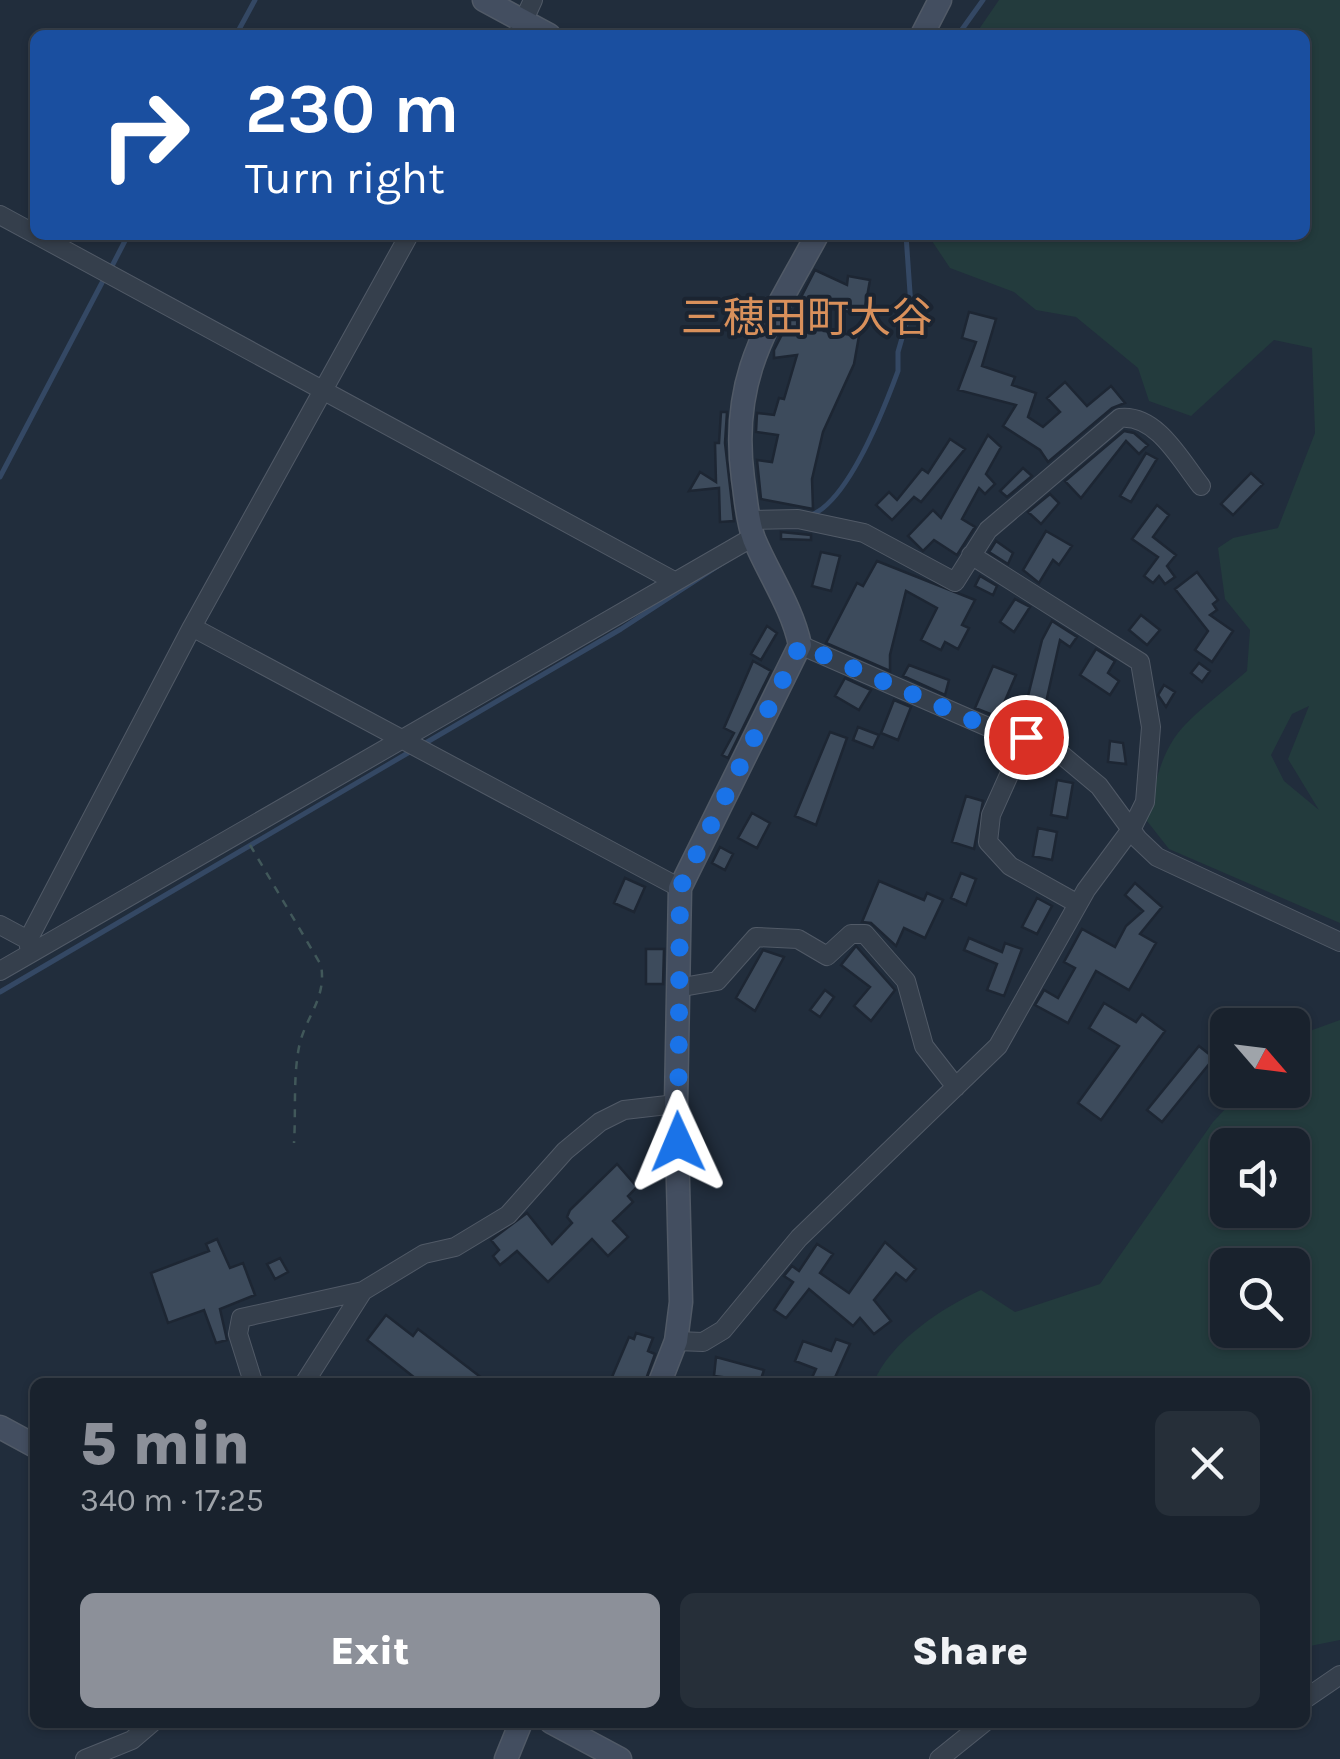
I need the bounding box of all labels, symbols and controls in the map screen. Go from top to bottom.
text: 230 m [245,68,459,150]
icon: right [80,70,210,200]
text: Turn right [245,152,445,204]
district label: 三穂田町大谷 [681,293,933,343]
pin [984,695,1069,780]
icon: arrive [999,710,1054,765]
north arrow [1210,1008,1310,1108]
map controls [1210,1008,1310,1348]
position arrow [626,1090,730,1194]
button: sound [1210,1128,1310,1228]
button: search [1210,1248,1310,1348]
text: 5 min [80,1409,250,1479]
button: close [1155,1411,1260,1516]
text: 340 m · 17:25 [80,1482,264,1519]
button: Exit [80,1593,660,1708]
button: Share [680,1593,1260,1708]

